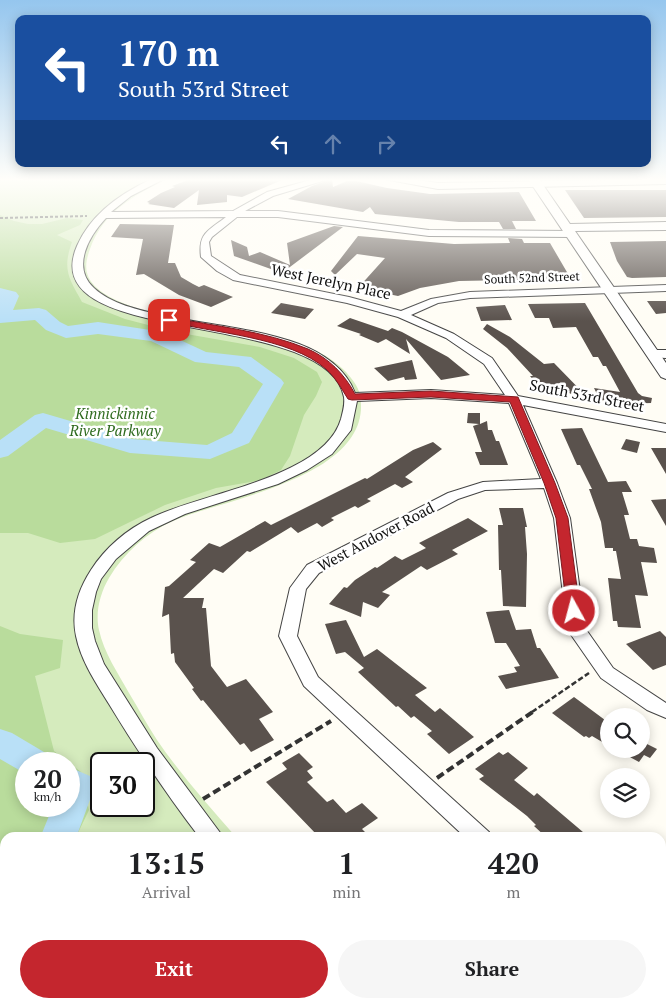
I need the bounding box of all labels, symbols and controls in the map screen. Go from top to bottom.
text: 170 m [118,30,219,76]
icon: left [35,35,100,100]
text: South 53rd Street [118,74,289,103]
icon: left [266,130,294,158]
icon: ahead [319,130,347,158]
icon: right [372,130,400,158]
street label: West Jerelyn Place [269,259,393,304]
street label: South 52nd Street [484,268,581,287]
pin [148,299,190,341]
icon: arrive [155,306,183,334]
street label: South 53rd Street [528,374,647,416]
park label: Kinnickinnic River Parkway [68,403,162,440]
street label: West Andover Road [314,497,437,575]
position arrow [547,584,599,636]
map controls [600,708,650,818]
button: search [600,708,650,758]
speed limit sign: 30 [90,752,155,817]
text: 20 [33,762,62,795]
button: layers [600,768,650,818]
text: km/h [34,789,61,804]
text: 13:15 [127,843,205,883]
text: 1 [338,843,355,883]
text: 420 [488,843,539,883]
text: Arrival [142,881,191,903]
text: min [333,881,361,903]
text: m [506,881,520,903]
button: Exit [20,940,328,998]
button: Share [338,940,646,998]

